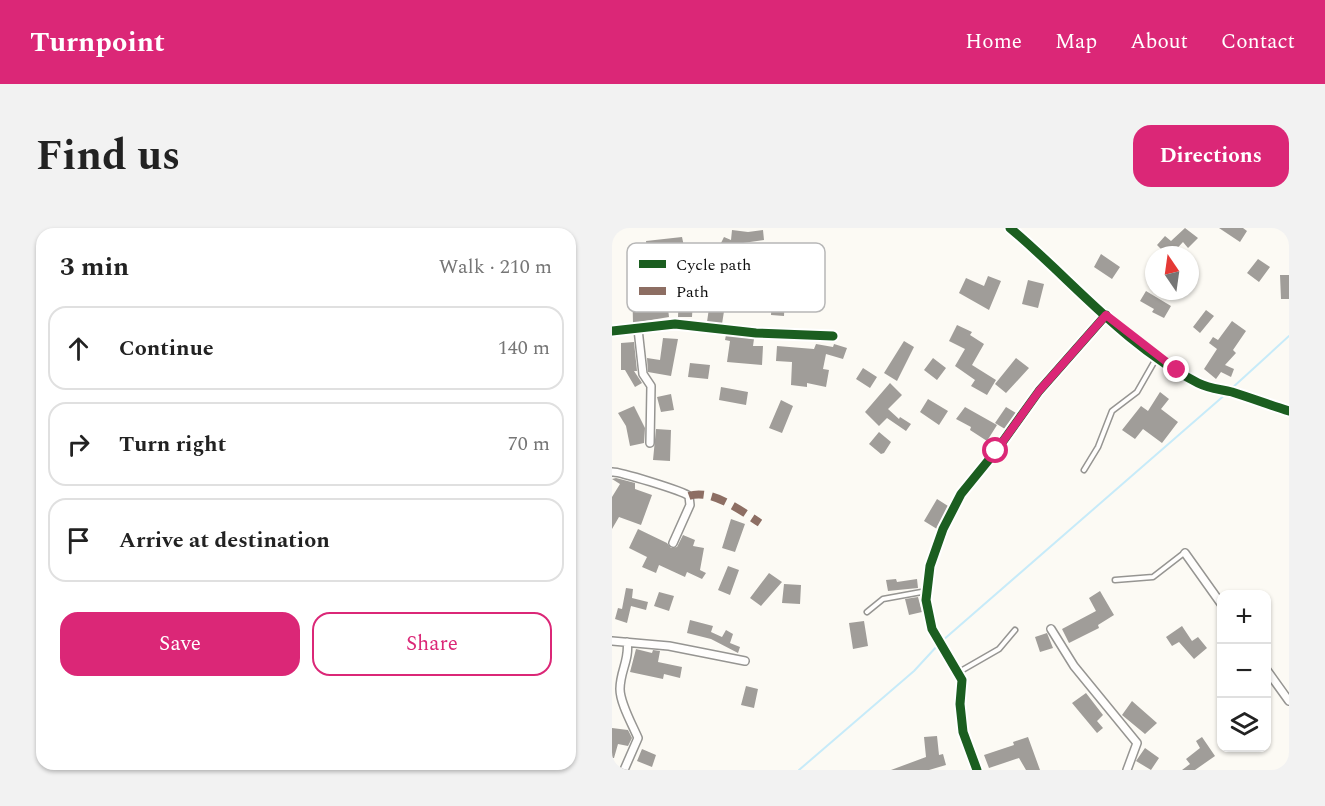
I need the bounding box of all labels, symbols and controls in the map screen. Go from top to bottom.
text: Turnpoint [30,21,165,64]
text: Home [965,26,1022,58]
text: Map [1055,26,1097,58]
text: About [1130,26,1188,58]
text: Contact [1221,26,1295,58]
text: Find us [36,125,180,188]
button: Directions [1133,125,1289,187]
legend [627,243,825,312]
north arrow [1145,246,1199,300]
text: 3 min [60,247,129,287]
text: Walk · 210 m [439,252,552,282]
text: Cycle path [676,253,751,277]
text: Path [676,280,709,304]
icon: ahead [62,332,95,365]
text: Continue [119,332,214,365]
text: 140 m [498,333,550,363]
route end [1163,356,1189,382]
icon: right [62,428,95,461]
text: Turn right [119,428,226,461]
text: 70 m [508,429,550,459]
route start [982,437,1008,463]
icon: arrive [62,524,95,557]
text: Arrive at destination [119,524,330,557]
map controls [1217,590,1271,752]
button: + [1217,590,1271,644]
button: Save [60,612,300,676]
button: Share [312,612,552,676]
button: − [1217,644,1271,698]
button: layers [1217,698,1271,752]

